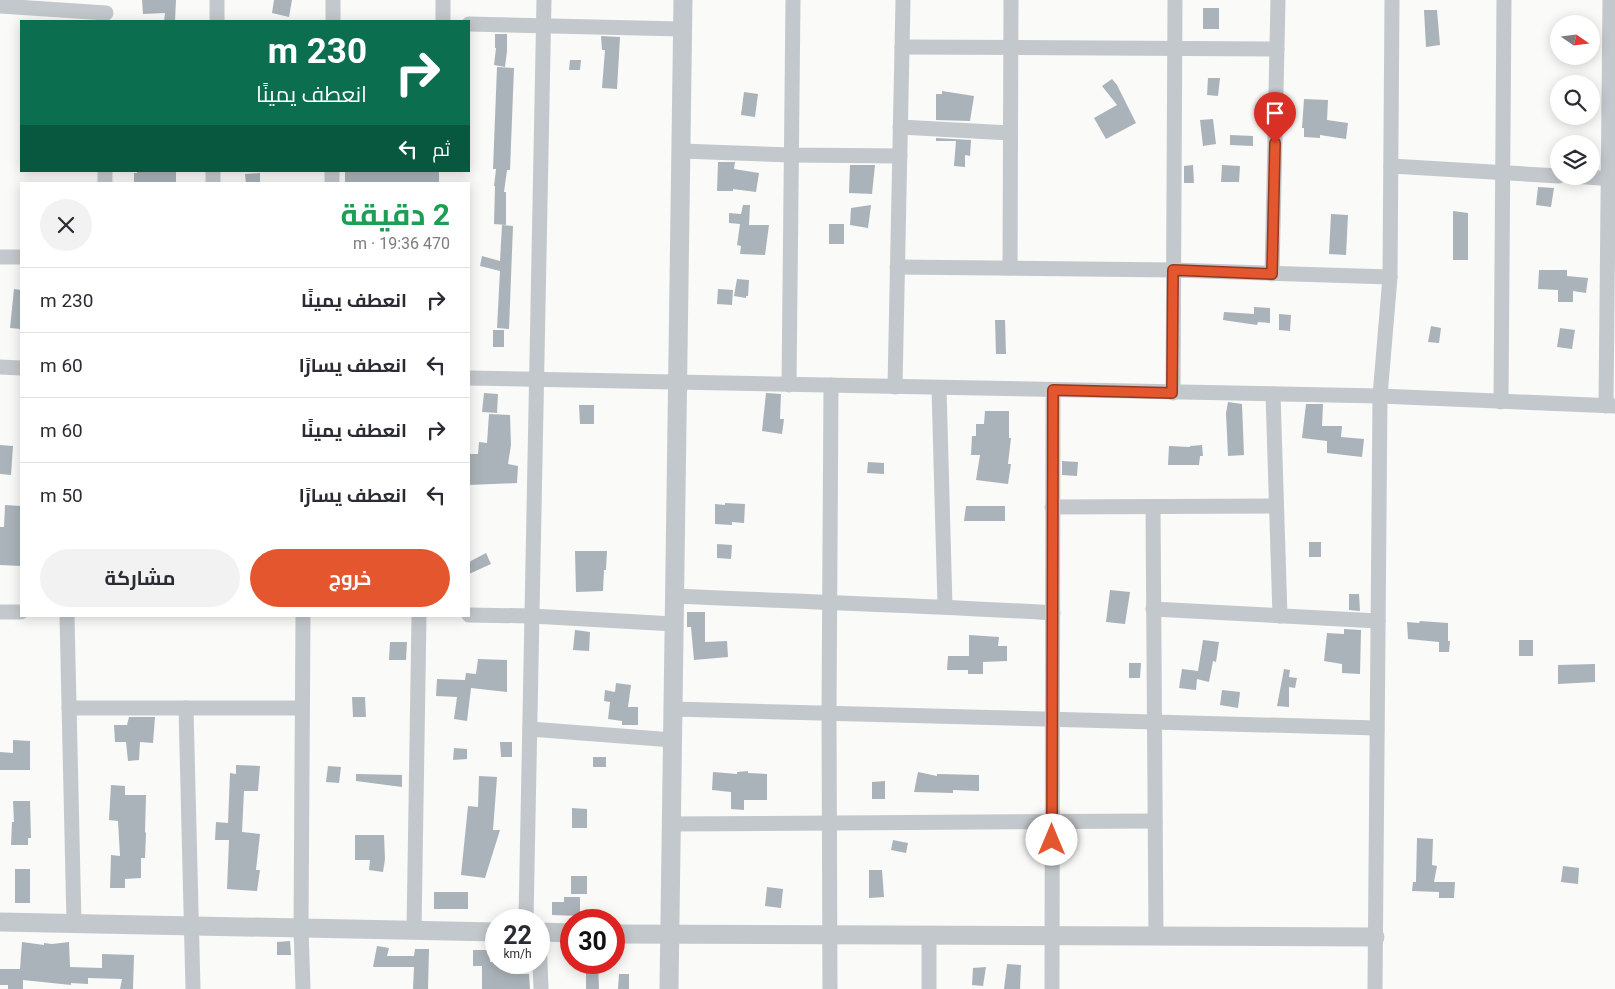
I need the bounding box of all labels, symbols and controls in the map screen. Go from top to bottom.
north arrow [1550,15,1600,65]
map controls [1550,15,1600,185]
text: 230 m [268,31,367,72]
icon: right [385,40,450,105]
button: search [1550,75,1600,125]
text: انعطف يمينًا [256,82,367,107]
pin [1254,92,1296,143]
icon: arrive [1261,99,1289,127]
icon: left [394,135,422,163]
button: layers [1550,135,1600,185]
text: ثم [432,138,450,161]
text: 2 دقيقة [341,197,450,232]
button: close [40,199,92,251]
text: 470 m · 19:36 [353,234,450,253]
icon: right [422,286,450,314]
text: 230 m [40,289,93,312]
text: انعطف يمينًا [301,289,407,312]
icon: left [422,351,450,379]
text: 60 m [40,354,83,377]
text: انعطف يسارًا [299,354,407,377]
icon: right [422,416,450,444]
text: 60 m [40,419,83,442]
text: انعطف يمينًا [301,419,407,442]
icon: left [422,481,450,509]
text: 50 m [40,484,83,507]
text: انعطف يسارًا [299,484,407,507]
button: مشاركة [40,549,240,607]
button: خروج [250,549,450,607]
position arrow [1025,813,1077,865]
speed limit sign: 30 [560,909,625,974]
text: 22 [503,921,532,950]
text: km/h [503,947,532,961]

